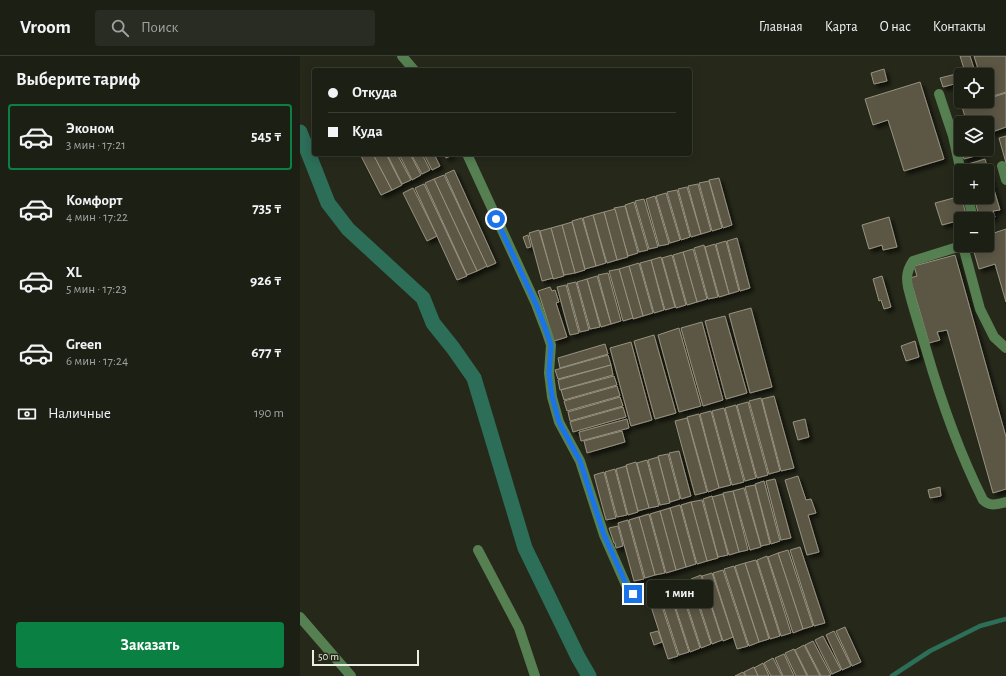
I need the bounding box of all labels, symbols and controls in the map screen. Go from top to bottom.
search box [95,10,375,46]
icon: search [109,17,131,39]
text: Vroom [20,18,71,37]
text: Поиск [141,20,178,35]
text: Главная [759,20,803,34]
text: Карта [825,20,858,34]
text: О нас [880,20,911,34]
text: Контакты [933,20,986,34]
map controls [954,68,994,252]
button: locate [954,68,994,108]
text: Выберите тариф [16,71,140,89]
text: Откуда [352,85,397,100]
button: layers [954,116,994,156]
icon: car [18,119,54,155]
text: Эконом [66,121,114,136]
text: Куда [352,124,383,139]
text: 545 ₸ [251,129,282,144]
text: 3 мин · 17:21 [66,139,126,152]
button: + [954,164,994,204]
icon: car [18,191,54,227]
text: Комфорт [66,193,122,208]
text: 735 ₸ [252,201,282,216]
route start [487,210,505,228]
text: 4 мин · 17:22 [66,211,128,224]
button: − [954,212,994,252]
icon: car [18,263,54,299]
text: XL [66,265,82,280]
text: 926 ₸ [250,273,282,288]
text: 5 мин · 17:23 [66,283,127,296]
icon: car [18,335,54,371]
text: Green [66,337,102,352]
text: 677 ₸ [251,345,282,360]
text: 6 мин · 17:24 [66,355,128,368]
icon: cash [16,403,38,425]
text: Наличные [48,406,111,421]
text: 190 m [254,407,284,420]
callout: 1 мин [647,580,713,608]
route end [624,585,642,603]
text: 1 мин [666,587,695,600]
button: Заказать [16,622,284,668]
scale bar [312,648,419,667]
text: 50 m [318,651,339,662]

